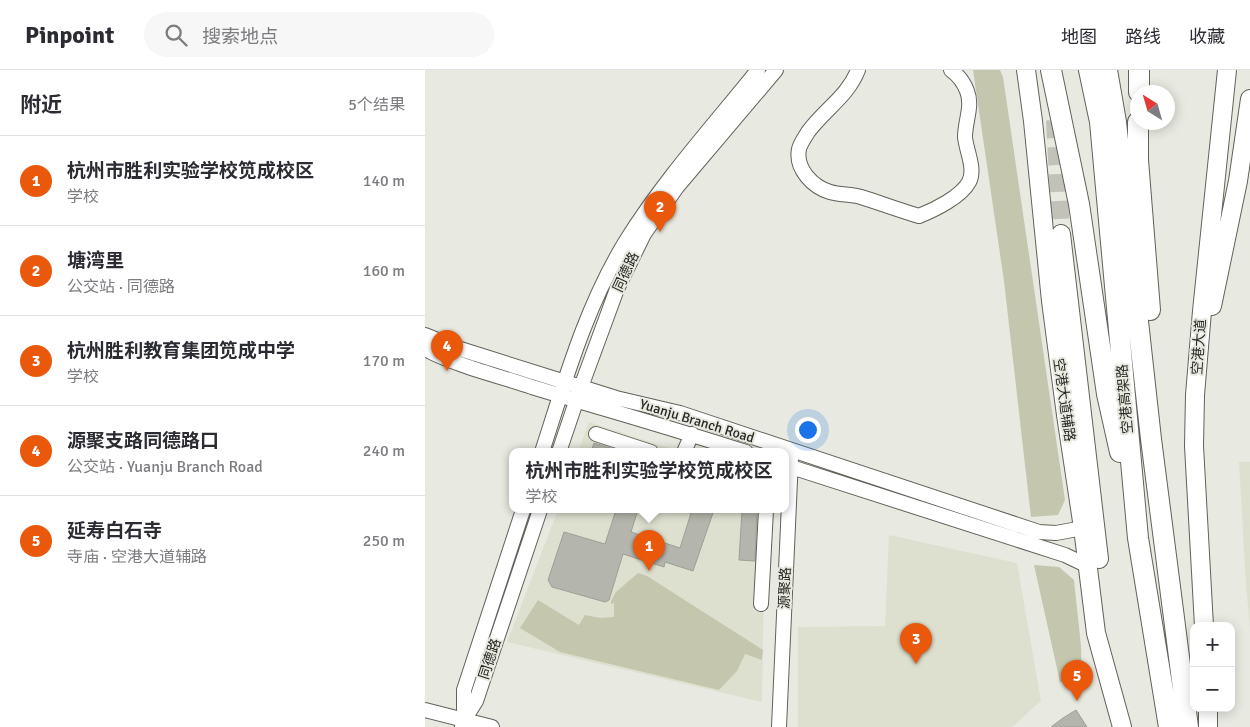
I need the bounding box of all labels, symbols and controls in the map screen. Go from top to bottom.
search box [144,12,494,57]
text: Pinpoint [25,20,114,50]
icon: search [162,21,190,49]
text: 搜索地点 [202,25,278,49]
text: 地图 [1061,26,1097,48]
text: 路线 [1125,26,1161,48]
text: 收藏 [1189,26,1225,48]
north arrow [1130,85,1175,130]
text: 附近 [20,92,62,118]
text: 5个结果 [348,95,405,115]
text: 杭州市胜利实验学校笕成校区 [67,159,314,183]
text: 1 [32,171,40,191]
text: 140 m [363,171,405,191]
text: 学校 [67,187,99,207]
pin: 2 [644,191,676,232]
text: 塘湾里 [67,249,124,273]
street label: 同德路 [609,249,643,295]
text: 2 [32,261,40,281]
text: 160 m [363,261,405,281]
text: 公交站 · 同德路 [67,277,175,297]
street label: 空港大道 [1189,318,1209,376]
pin: 4 [431,330,463,371]
text: 杭州胜利教育集团笕成中学 [67,339,295,363]
text: 3 [32,351,40,371]
text: 170 m [363,351,405,371]
street label: 空港大道辅路 [1050,357,1078,443]
street label: 空港高架路 [1113,363,1137,435]
text: 学校 [67,367,99,387]
street label: Yuanju Branch Road [638,396,756,446]
your location [795,417,821,443]
text: 源聚支路同德路口 [67,429,219,453]
text: 4 [32,441,40,461]
text: 240 m [363,441,405,461]
popup [509,448,789,513]
text: 公交站 · Yuanju Branch Road [67,457,263,477]
text: 杭州市胜利实验学校笕成校区 [525,459,773,483]
text: 学校 [525,487,558,507]
text: 延寿白石寺 [67,519,162,543]
pin: 1 [633,530,665,571]
text: 5 [32,531,40,551]
text: 250 m [363,531,405,551]
text: 寺庙 · 空港大道辅路 [67,547,207,567]
street label: 源聚路 [776,567,794,609]
map controls [1190,622,1235,712]
button: + [1190,622,1235,667]
pin: 3 [900,623,932,664]
street label: 同德路 [475,636,505,682]
pin: 5 [1061,660,1093,701]
button: − [1190,667,1235,712]

